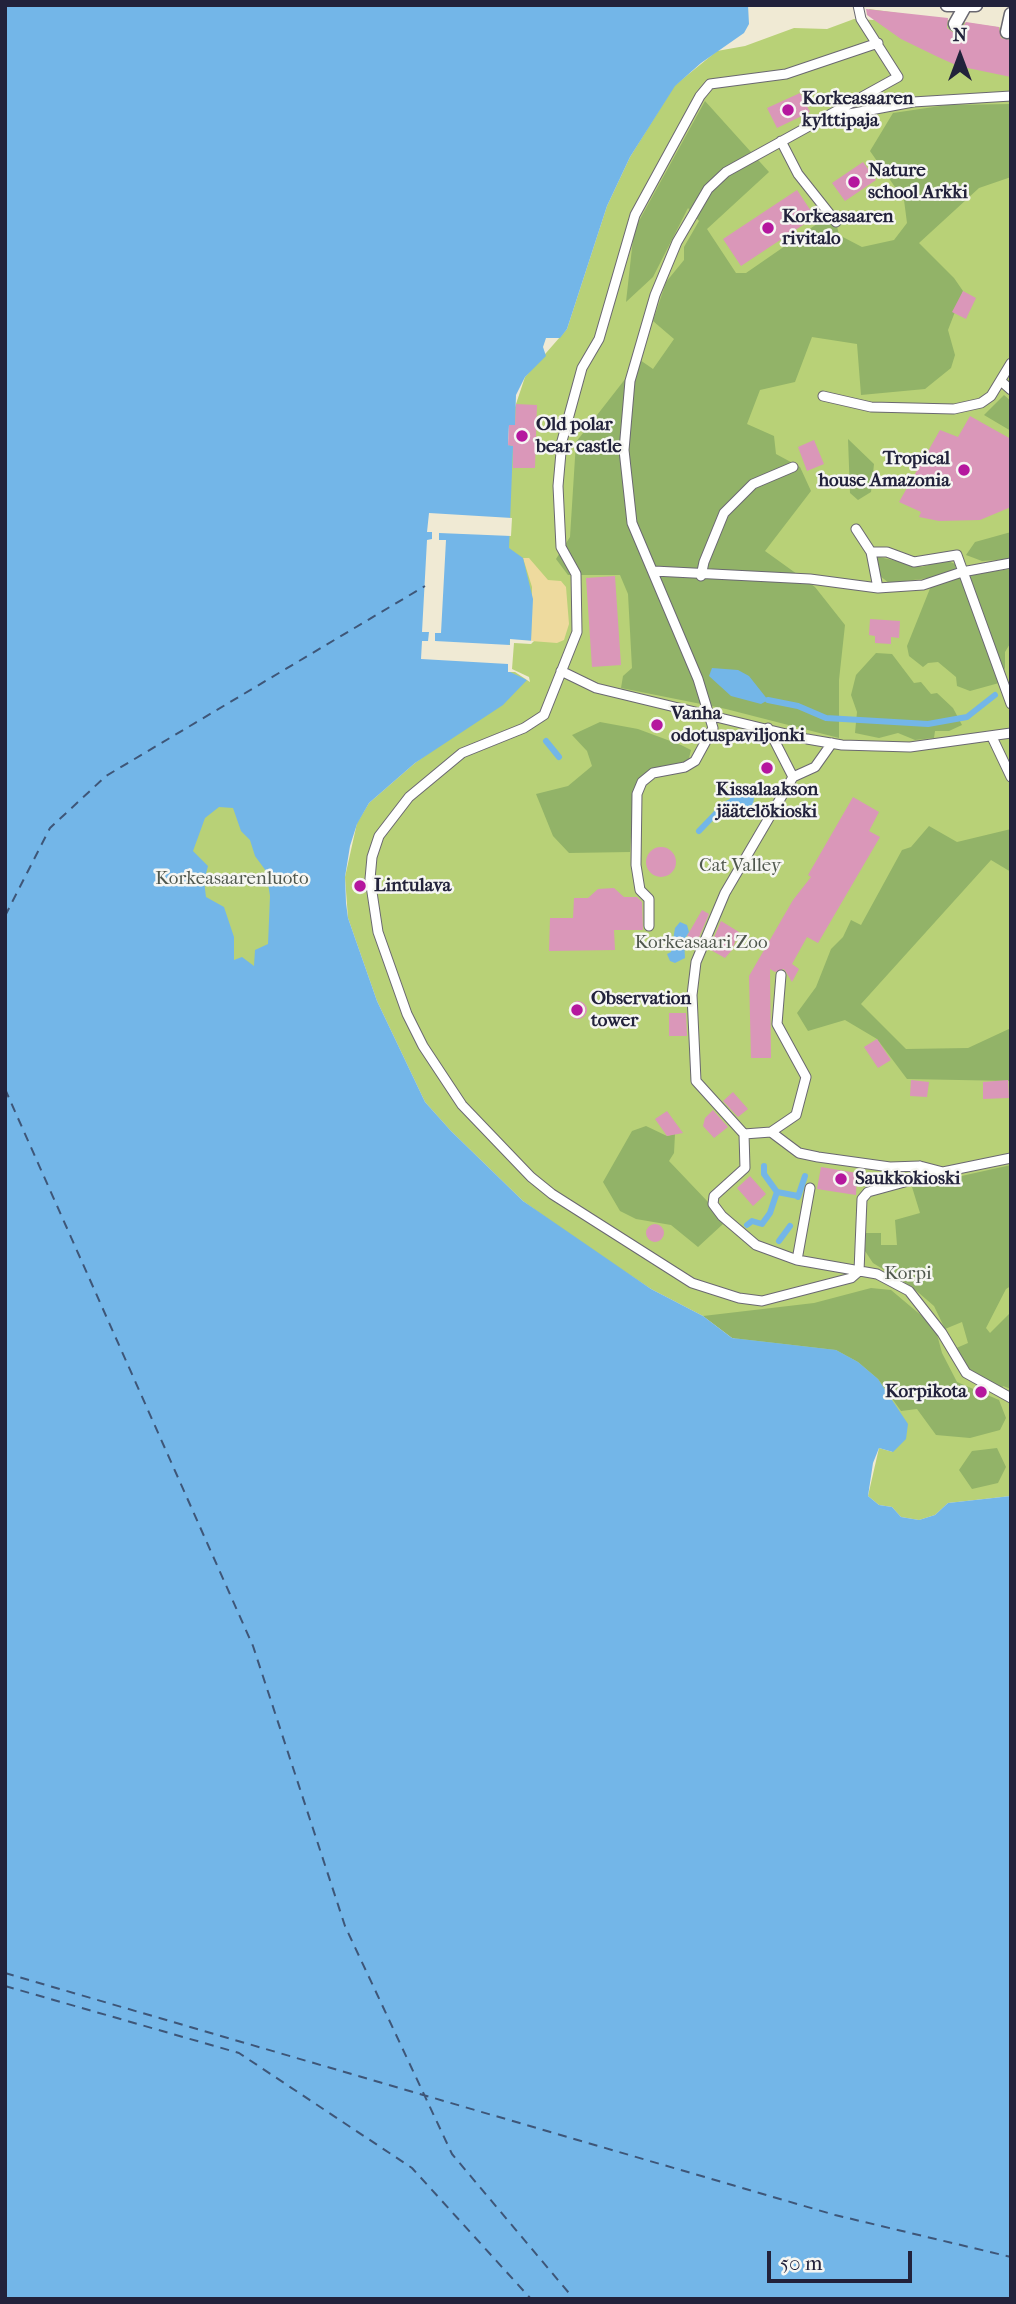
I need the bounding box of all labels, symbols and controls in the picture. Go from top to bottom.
north arrow [925,21,995,91]
text: N [953,24,967,46]
place label: Korkeasaaren kylttipaja [802,88,914,132]
marker: Korkeasaaren kylttipaja [780,102,796,118]
place label: Nature school Arkki [868,160,968,204]
marker: Nature school Arkki [846,174,862,190]
place label: Korkeasaaren rivitalo [782,206,894,250]
marker: Korkeasaaren rivitalo [760,220,776,236]
place label: Old polar bear castle [536,414,622,458]
marker: Old polar bear castle [514,428,530,444]
place label: Tropical house Amazonia [818,448,950,492]
marker: Tropical house Amazonia [956,462,972,478]
place label: Vanha odotuspaviljonki [671,703,805,747]
marker: Vanha odotuspaviljonki [649,717,665,733]
marker: Kissalaakson jäätelökioski [759,760,775,776]
place label: Kissalaakson jäätelökioski [716,779,818,823]
park label: Cat Valley [699,855,781,877]
park label: Korkeasaarenluoto [155,868,309,890]
place label: Lintulava [374,875,451,897]
marker: Lintulava [352,878,368,894]
park label: Korkeasaari Zoo [634,932,768,954]
place label: Observation tower [591,988,691,1032]
marker: Observation tower [569,1002,585,1018]
place label: Saukkokioski [855,1168,960,1190]
marker: Saukkokioski [833,1171,849,1187]
park label: Korpi [884,1263,932,1285]
place label: Korpikota [885,1381,967,1403]
marker: Korpikota [973,1384,989,1400]
scale bar [771,2238,916,2282]
text: 50 m [780,2251,823,2275]

